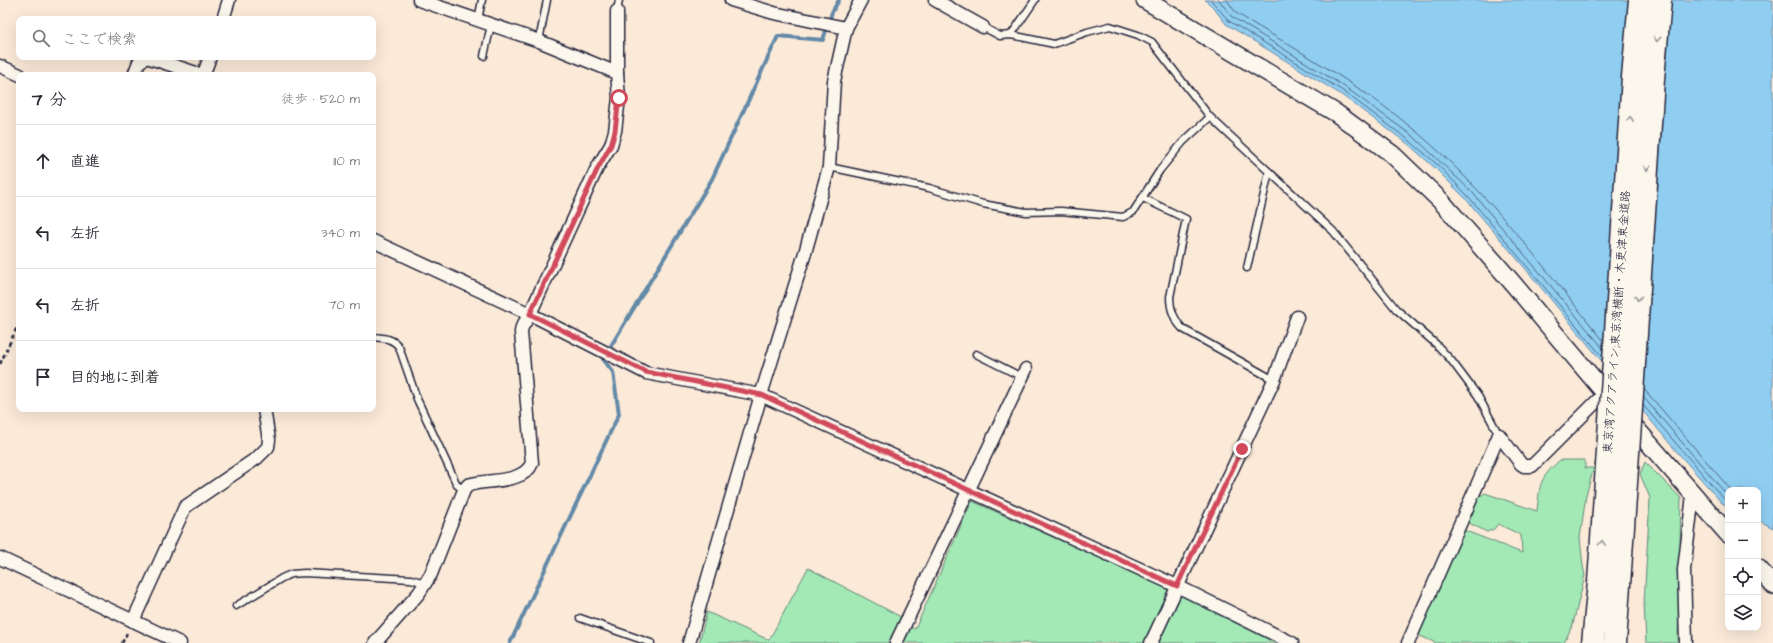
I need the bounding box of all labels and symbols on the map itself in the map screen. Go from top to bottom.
one-way arrow [1652,36,1661,42]
route start [610,89,628,107]
one-way arrow [1626,116,1635,122]
one-way arrow [1643,165,1652,172]
street label: 東京湾アクアライン;東京湾横断・木更津東金道路 [1599,190,1635,454]
one-way arrow [1634,295,1643,301]
route end [1233,440,1251,458]
one-way arrow [1597,540,1606,546]

